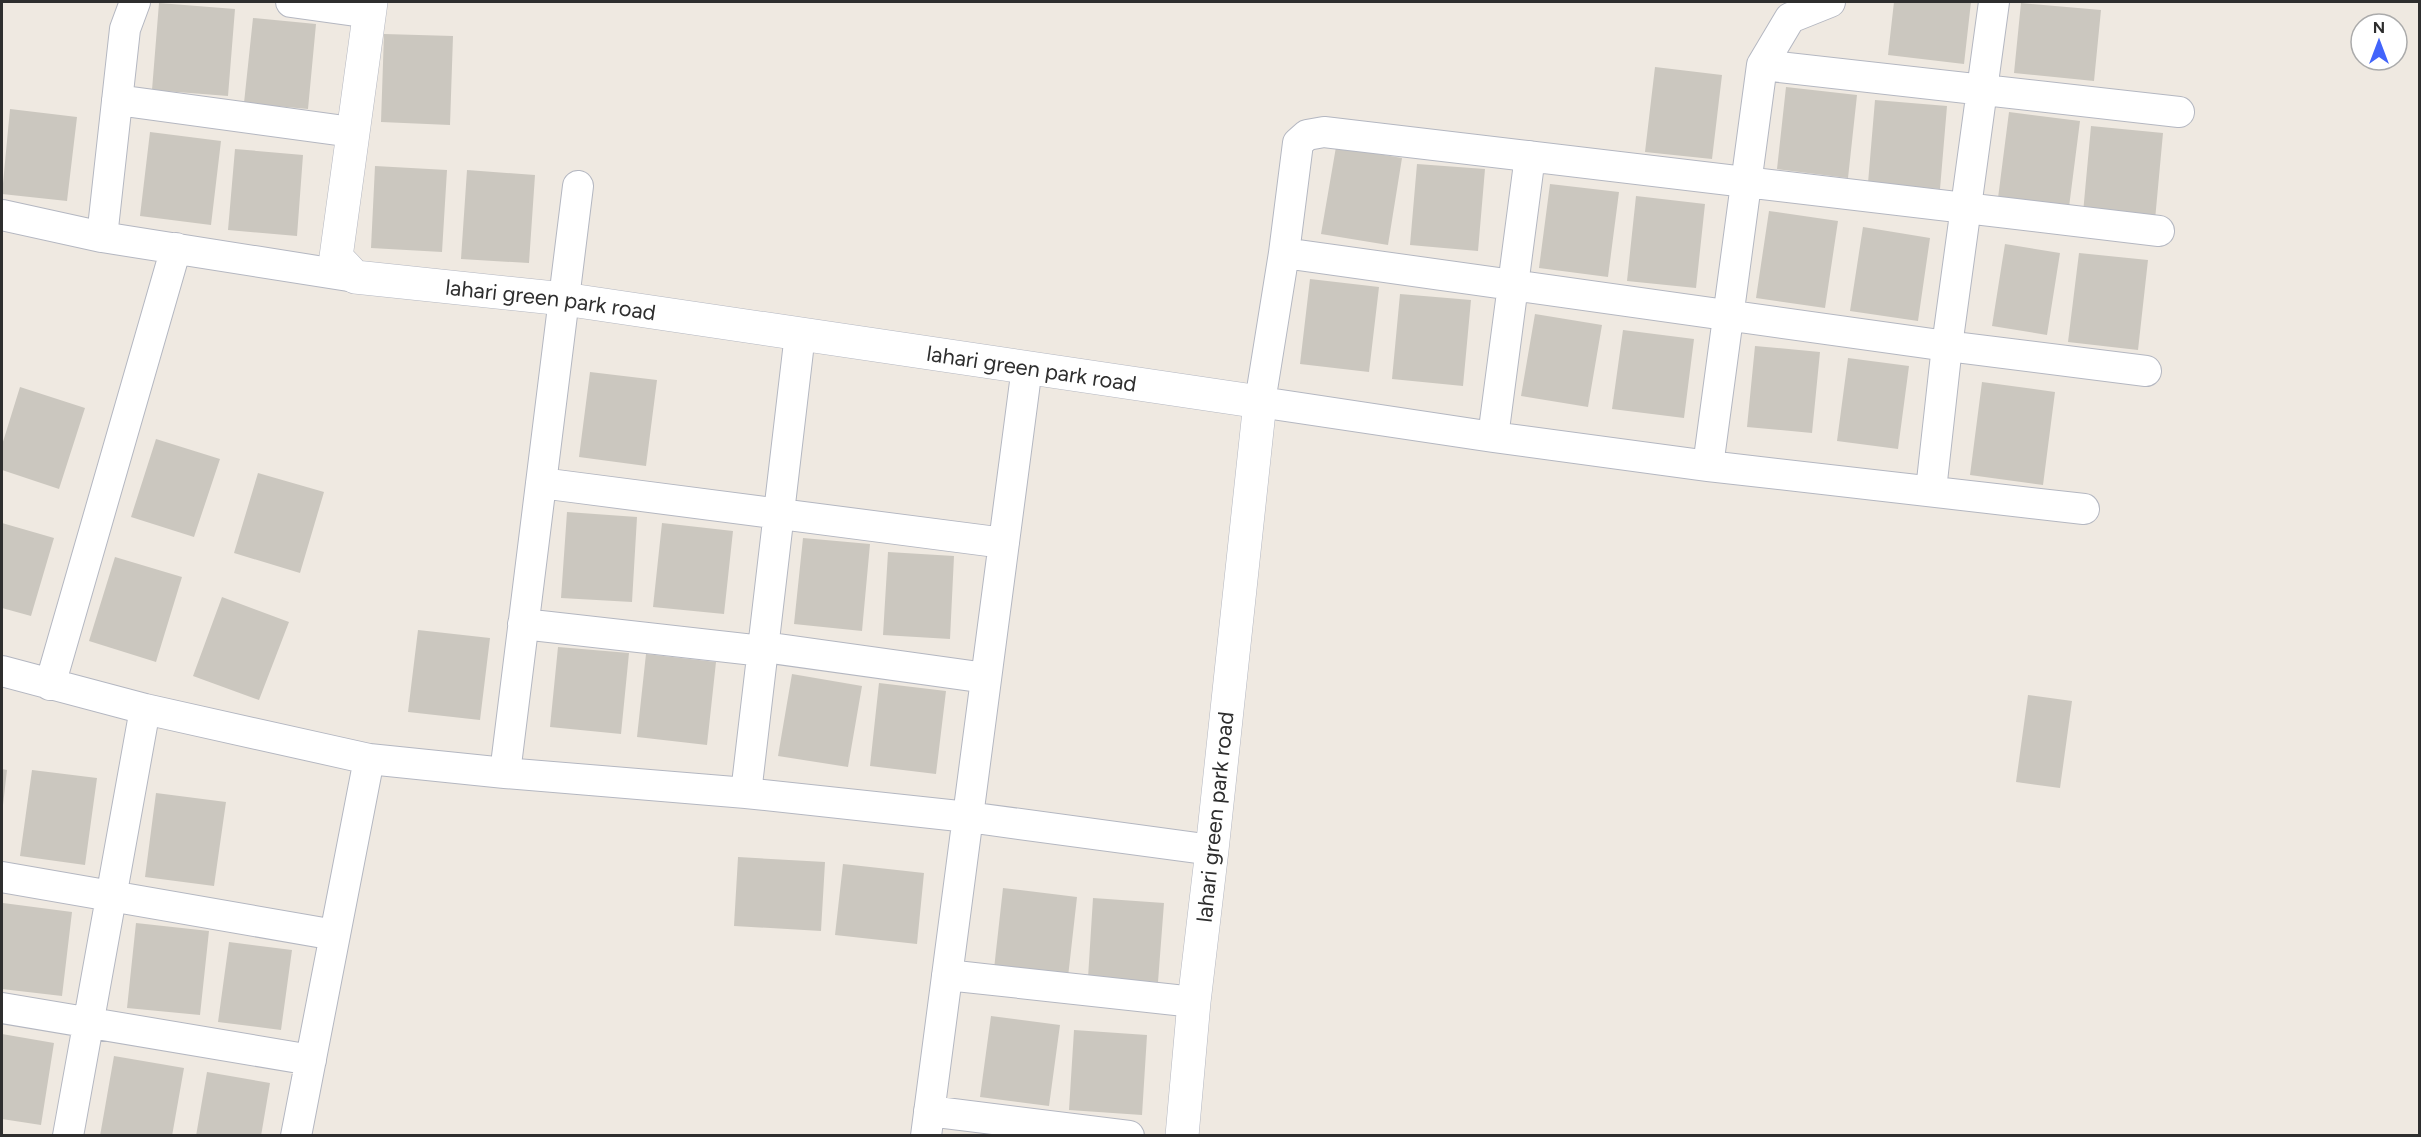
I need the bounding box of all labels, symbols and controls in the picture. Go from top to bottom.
north arrow [2349,12,2409,72]
text: N [2373,18,2385,37]
street label: lahari green park road [444,273,658,326]
street label: lahari green park road [925,339,1139,397]
street label: lahari green park road [1191,710,1239,924]

